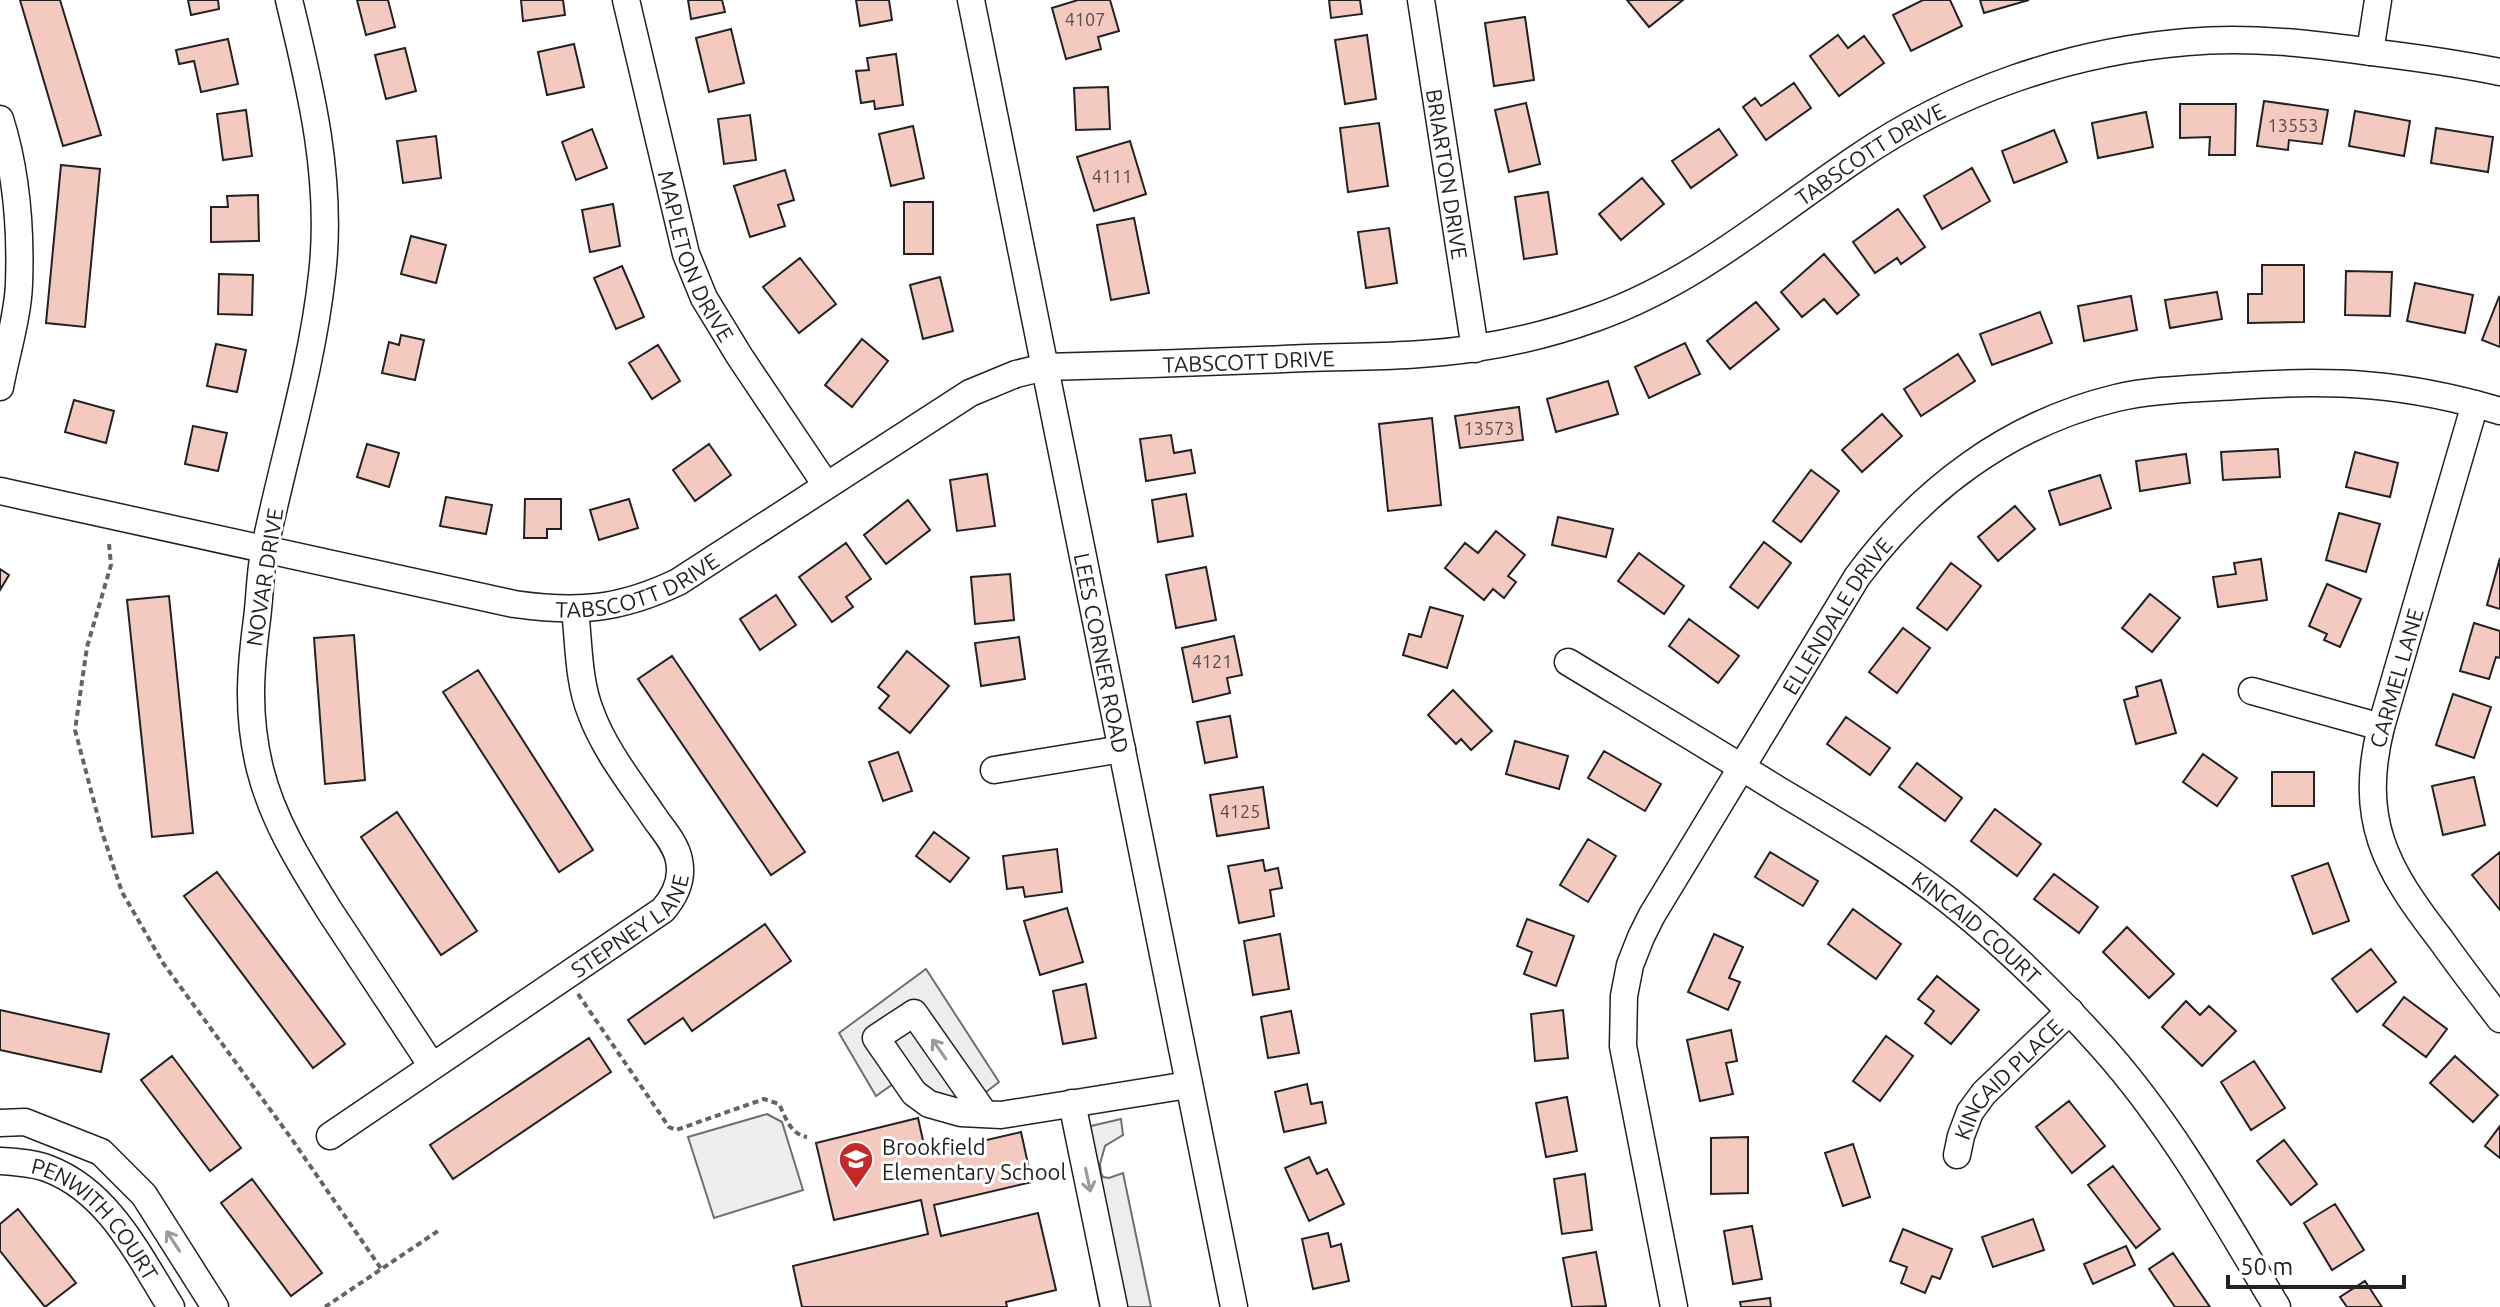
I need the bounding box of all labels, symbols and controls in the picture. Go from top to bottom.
house number: 4107 [1065,9,1105,29]
street label: BRIARTON DRIVE [1422,87,1473,261]
street label: TABSCOTT DRIVE [1790,97,1949,210]
house number: 13553 [2268,115,2318,135]
house number: 4111 [1092,166,1132,186]
street label: MAPLETON DRIVE [654,168,740,346]
street label: TABSCOTT DRIVE [1162,345,1335,376]
house number: 13573 [1464,418,1514,438]
street label: NOVAR DRIVE [241,506,287,648]
street label: ELLENDALE DRIVE [1776,532,1896,699]
street label: TABSCOTT DRIVE [555,547,723,621]
street label: LEES CORNER ROAD [1070,551,1135,755]
street label: CARMEL LANE [2364,605,2428,751]
house number: 4121 [1192,651,1232,671]
house number: 4125 [1220,801,1260,821]
street label: KINCAID COURT [1908,866,2046,988]
street label: STEPNEY LANE [566,872,693,982]
street label: KINCAID PLACE [1948,1013,2067,1143]
one-way arrow [931,1039,947,1061]
place label: Brookfield Elementary School [882,1134,1066,1184]
school or university icon: Brookfield Elementary School [837,1140,875,1190]
street label: PENWITH COURT [29,1152,164,1284]
one-way arrow [1081,1167,1096,1192]
one-way arrow [164,1231,181,1253]
scale bar [2228,1239,2404,1289]
text: 50 m [2240,1253,2293,1280]

